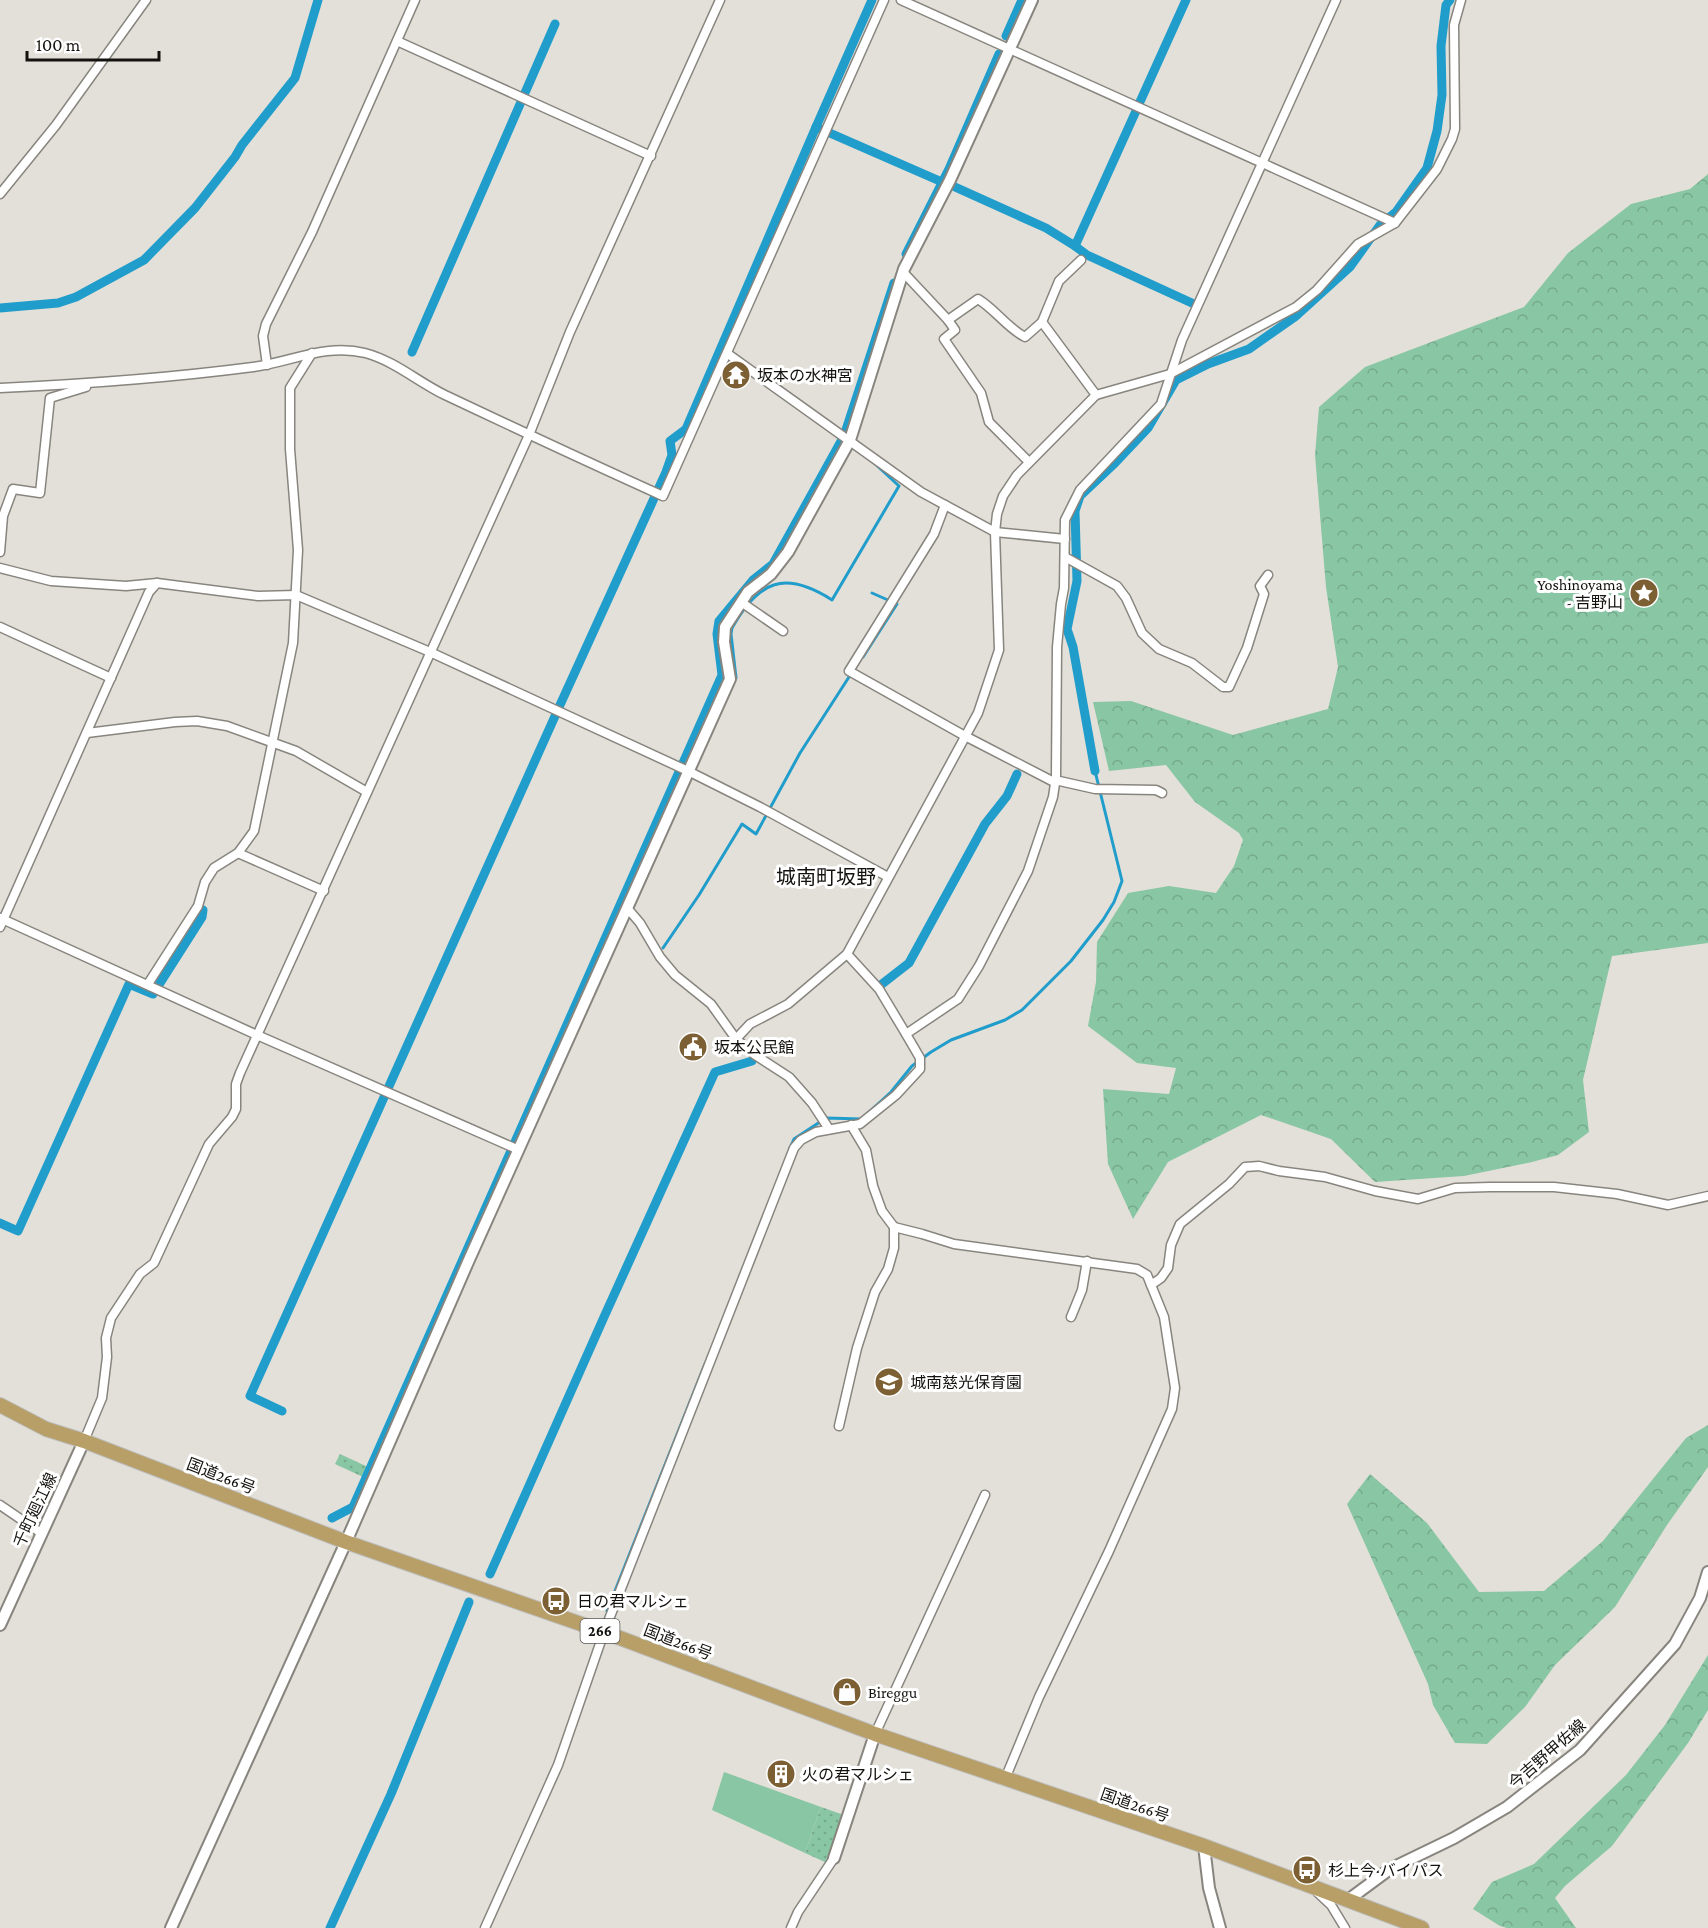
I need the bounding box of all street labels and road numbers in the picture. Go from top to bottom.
street label: 国道266号 [184,1455,258,1497]
street label: 千町廻江線 [10,1470,60,1550]
road number: 266 [580,1619,620,1643]
street label: 国道266号 [641,1621,715,1663]
street label: 今吉野甲佐線 [1505,1716,1589,1792]
street label: 国道266号 [1098,1785,1172,1825]

